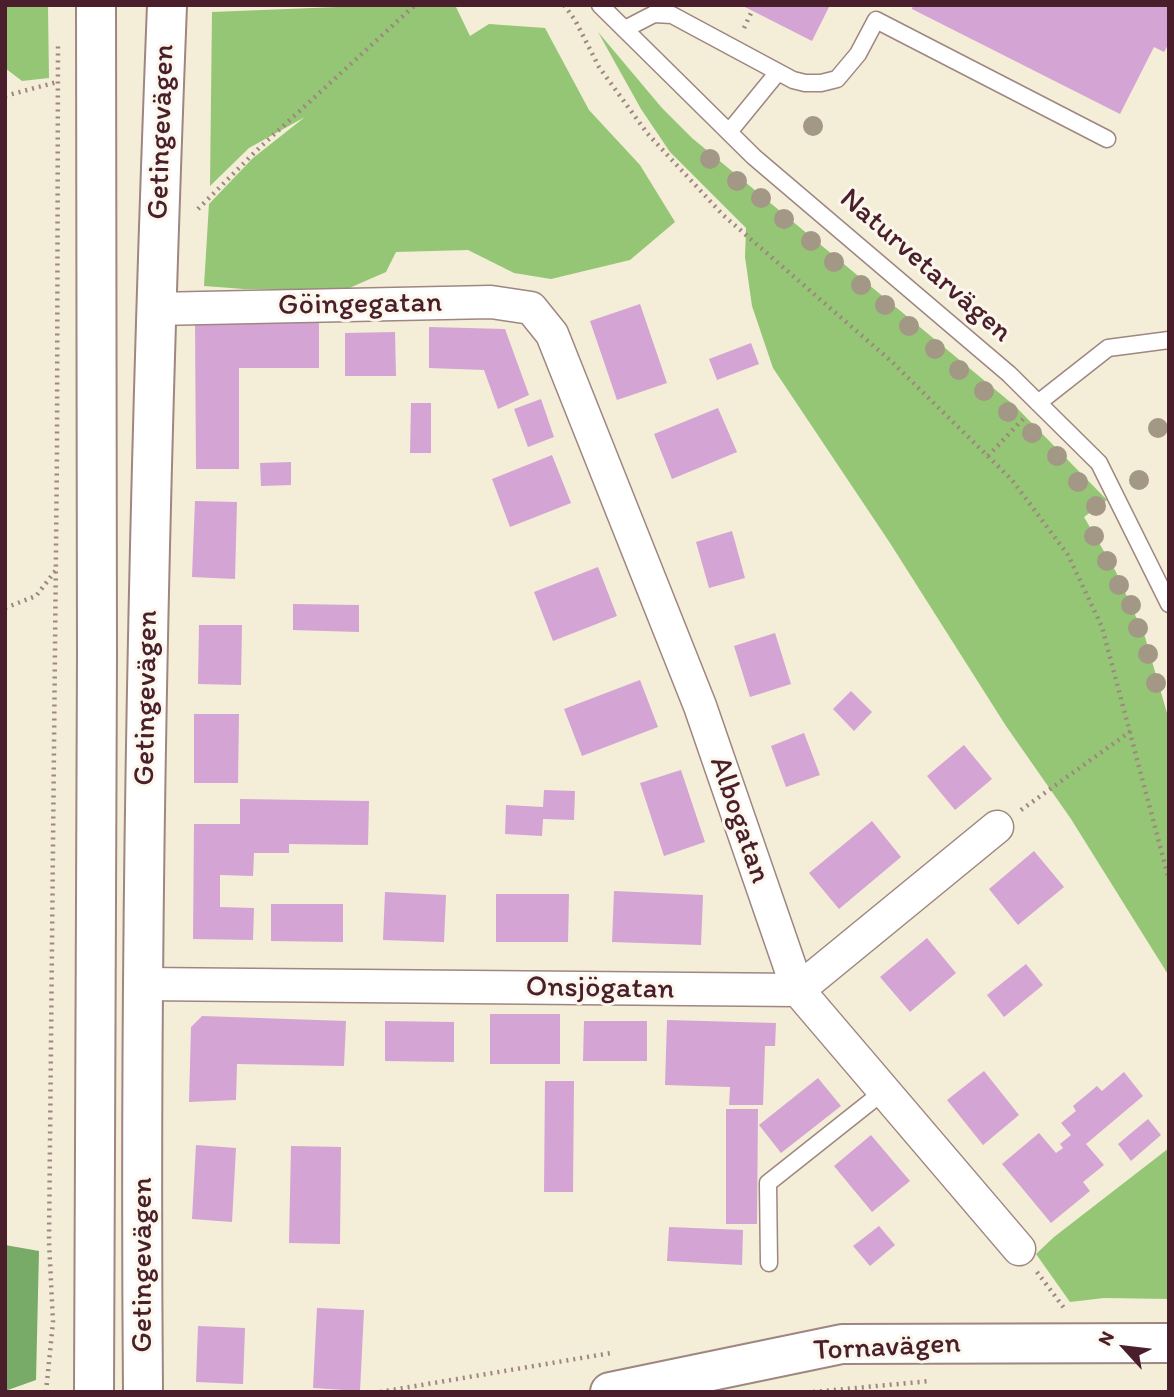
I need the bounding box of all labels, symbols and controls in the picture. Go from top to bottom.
street label: Getingevägen [141,44,183,220]
street label: Naturvetarvägen [832,181,1018,351]
street label: Göingegatan [278,286,442,324]
street label: Getingevägen [127,610,167,786]
street label: Albogatan [701,752,777,888]
street label: Onsjögatan [525,970,675,1008]
street label: Getingevägen [125,1177,161,1353]
north arrow [1090,1313,1160,1383]
street label: Tornavägen [813,1326,961,1370]
text: N [1093,1327,1119,1349]

